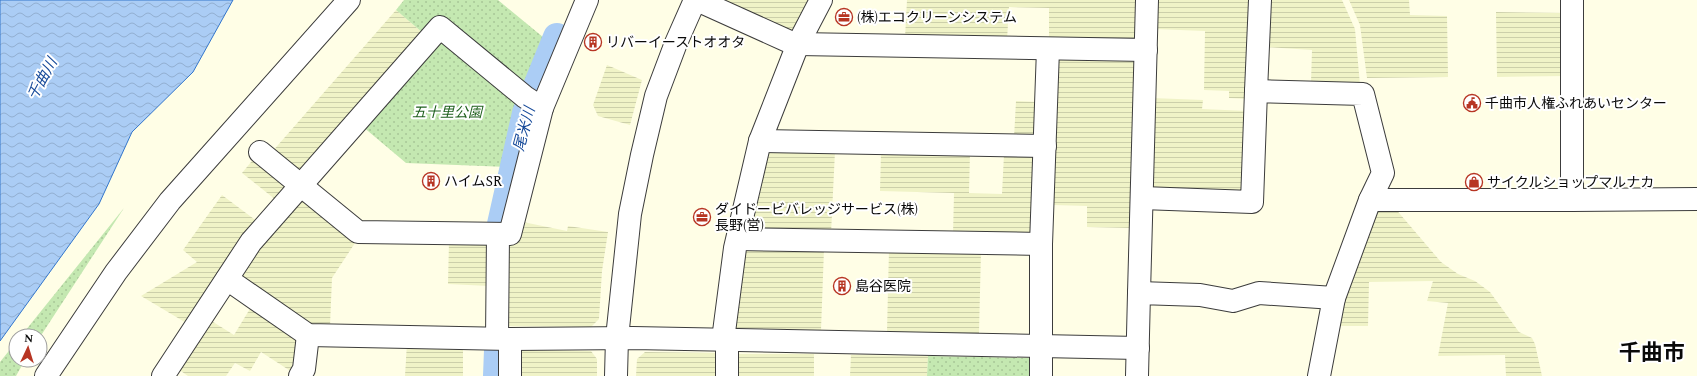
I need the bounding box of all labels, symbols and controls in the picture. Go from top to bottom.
office icon: (株)エコクリーンシステム [834,7,854,27]
place label: (株)エコクリーンシステム [857,7,1017,28]
building icon: リバーイーストオオタ [583,32,603,52]
place label: リバーイーストオオタ [606,32,745,53]
water label: 千曲川 [21,52,64,105]
public building icon: 千曲市人権ふれあいセンター [1462,93,1482,113]
place label: 千曲市人権ふれあいセンター [1485,93,1667,114]
park label: 五十里公園 [412,102,484,123]
water label: 尾米川 [508,102,542,154]
building icon: ハイムSR [421,171,441,191]
place label: ハイムSR [444,171,503,192]
shop icon: サイクルショップマルナカ [1464,172,1484,192]
place label: サイクルショップマルナカ [1487,172,1654,193]
place label: ダイドービバレッジサービス(株) 長野(営) [715,199,918,236]
office icon: ダイドービバレッジサービス(株) 長野(営) [692,207,712,227]
building icon: 島谷医院 [832,276,852,296]
place label: 島谷医院 [855,276,911,297]
north arrow [8,328,48,368]
text: N [24,330,34,347]
district label: 千曲市 [1619,337,1685,370]

